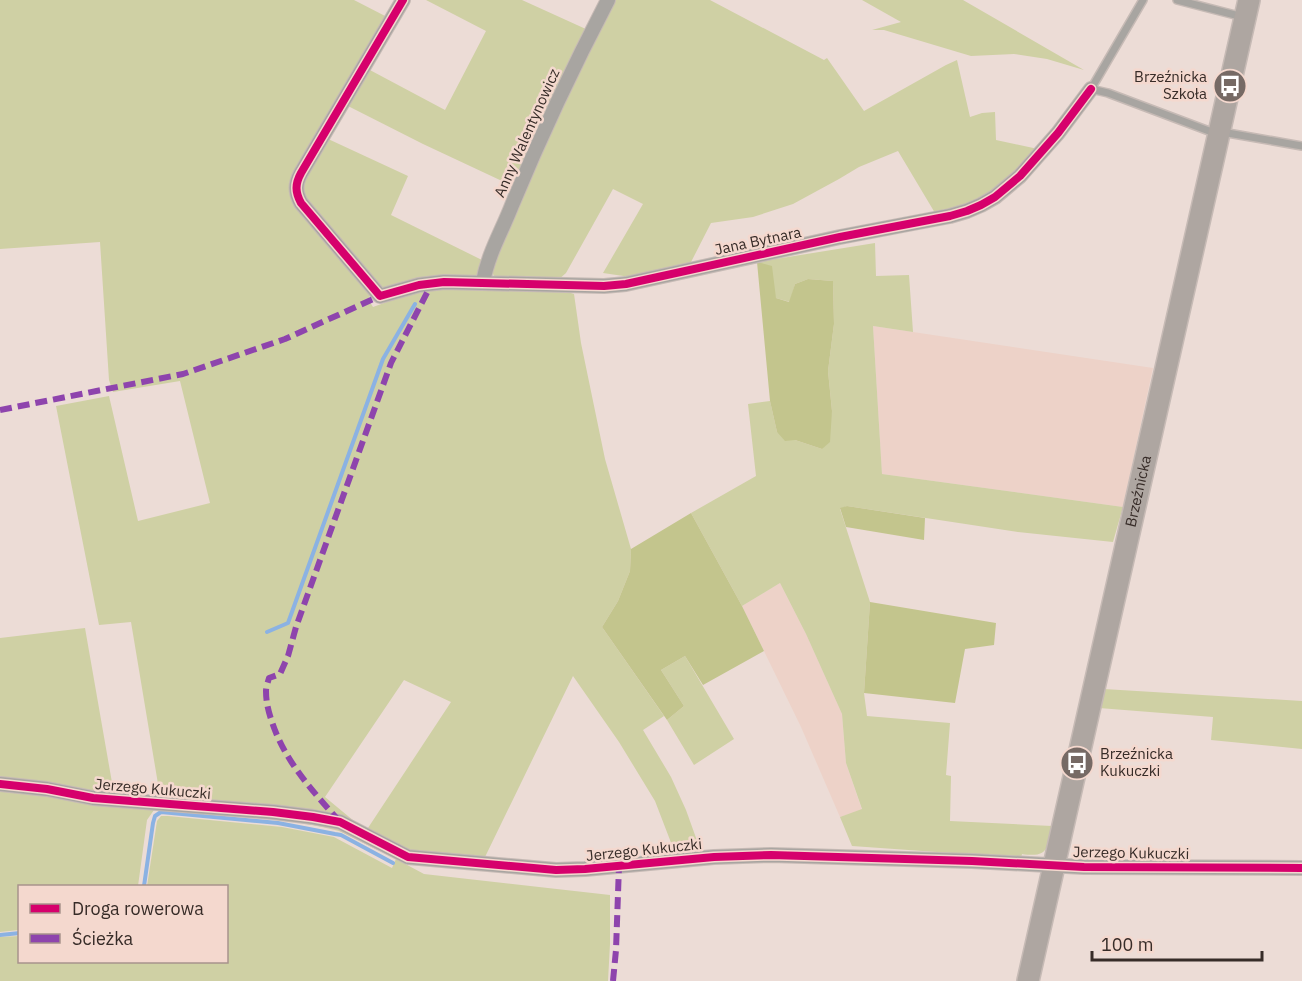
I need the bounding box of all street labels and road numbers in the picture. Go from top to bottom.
street label: Anny Walentynowicz [490,65,564,200]
street label: Jana Bytnara [713,222,803,259]
street label: Brzeźnicka [1121,453,1155,529]
street label: Jerzego Kukuczki [94,774,212,803]
street label: Jerzego Kukuczki [585,834,703,865]
street label: Jerzego Kukuczki [1073,842,1189,863]

